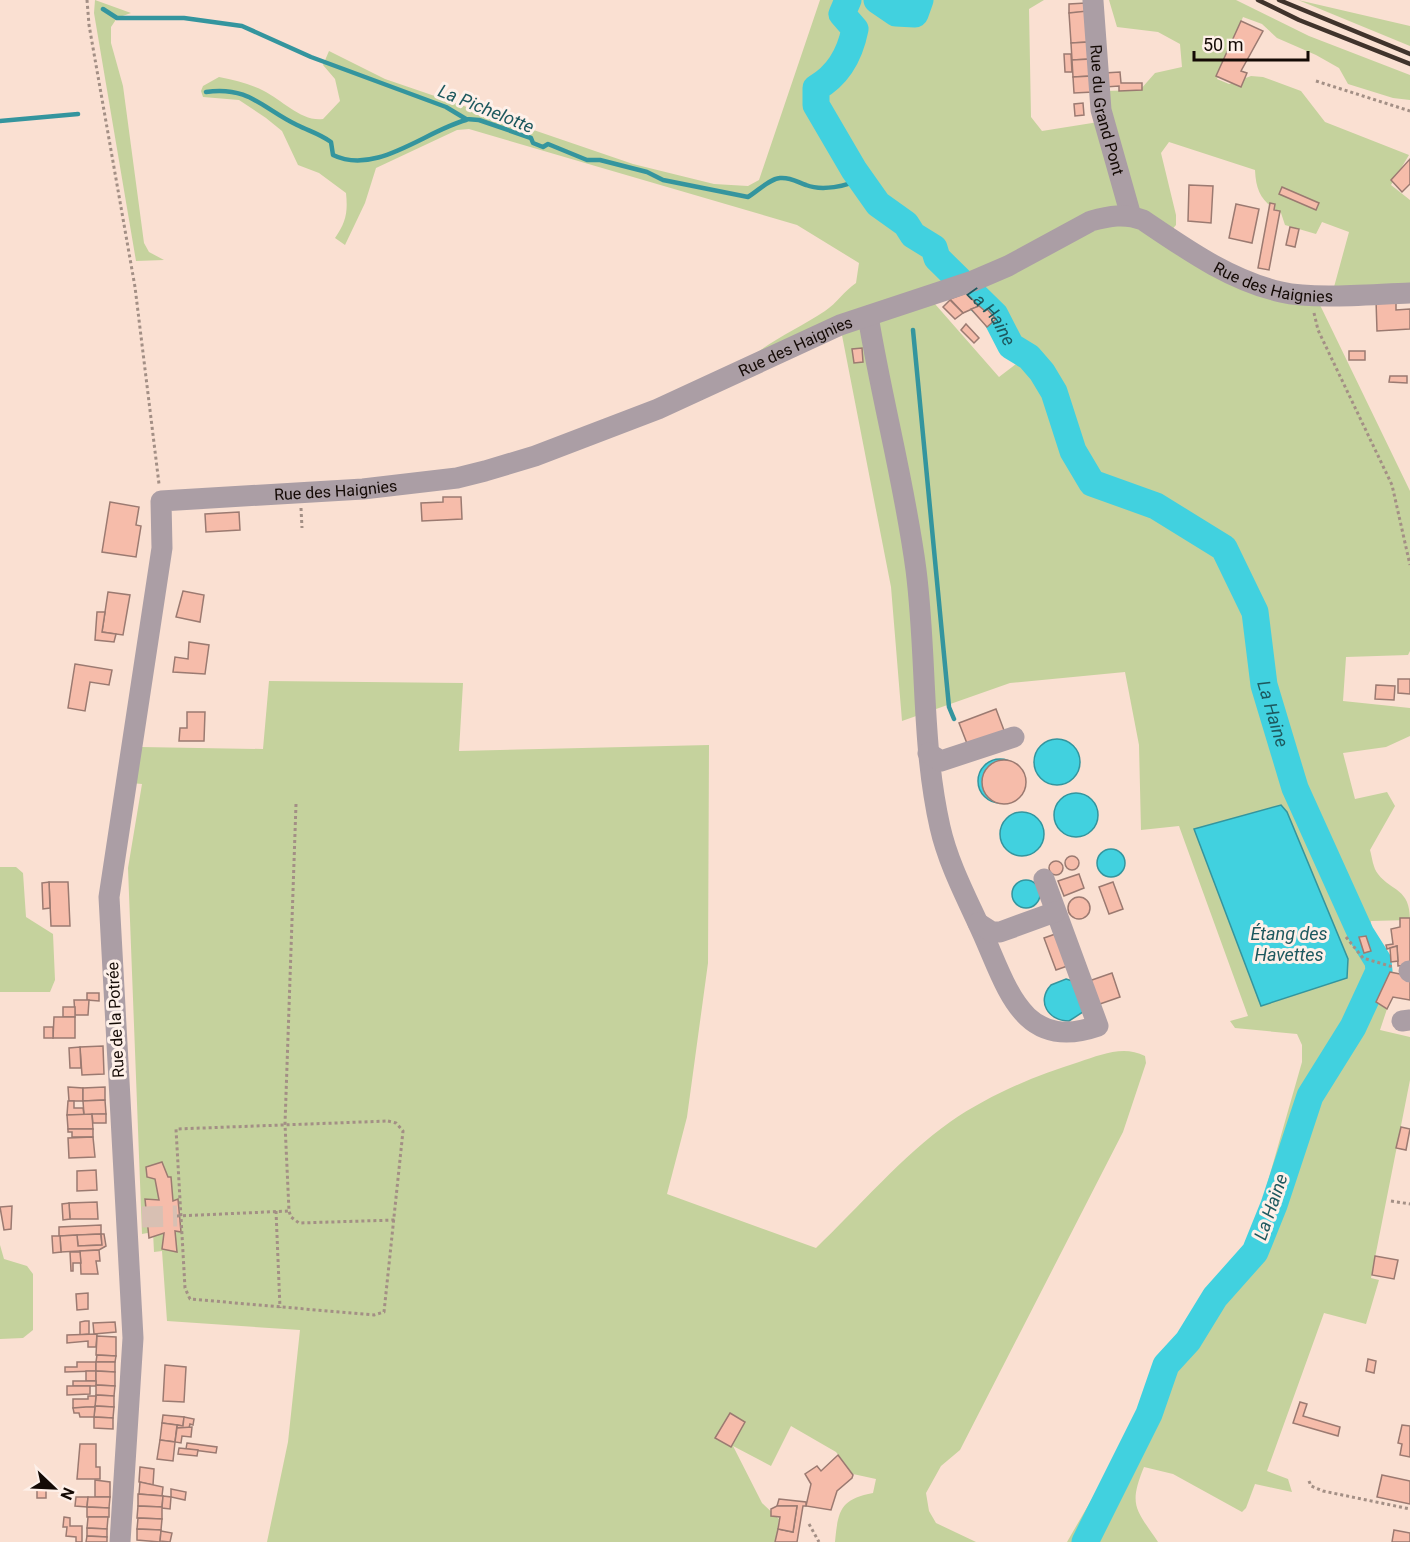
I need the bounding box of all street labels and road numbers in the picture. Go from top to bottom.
street label: Rue du Grand Pont [1086,44,1128,177]
street label: Rue des Haignies [1210,258,1333,306]
street label: Rue des Haignies [735,313,855,381]
street label: Rue des Haignies [274,476,398,504]
street label: Rue de la Potrée [103,962,128,1078]

